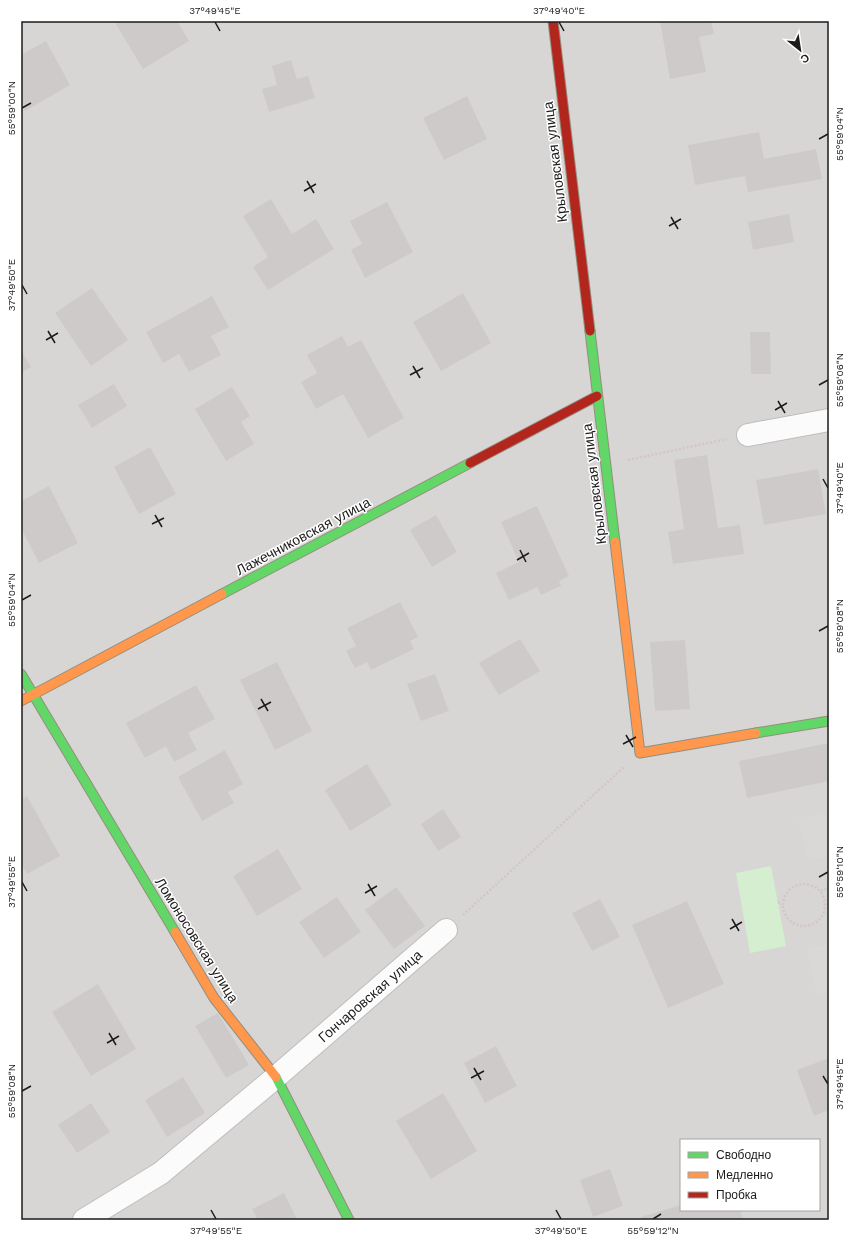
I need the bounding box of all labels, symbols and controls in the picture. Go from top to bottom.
text: 37°49'45"E [189,5,241,16]
text: 37°49'40"E [533,5,585,16]
north arrow [780,30,820,70]
text: С [798,51,811,66]
text: 55°59'00"N [6,81,17,135]
street label: Крыловская улица [540,101,570,223]
text: 55°59'04"N [834,107,845,161]
text: 37°49'50"E [6,259,17,311]
text: 55°59'06"N [834,353,845,407]
street label: Крыловская улица [579,423,609,545]
text: 37°49'40"E [834,462,845,514]
street label: Лажечниковская улица [233,494,373,578]
text: 55°59'04"N [6,573,17,627]
text: 55°59'08"N [834,599,845,653]
text: 55°59'10"N [834,846,845,898]
text: 37°49'55"E [6,856,17,908]
street label: Ломоносовская улица [152,875,242,1006]
street label: Гончаровская улица [315,946,425,1045]
text: 37°49'45"E [834,1058,845,1110]
text: 55°59'08"N [6,1064,17,1118]
legend [680,1139,820,1211]
text: Свободно [716,1148,771,1162]
text: Медленно [716,1168,773,1182]
text: Пробка [716,1188,757,1202]
text: 37°49'55"E [190,1225,242,1236]
text: 37°49'50"E [535,1225,587,1236]
text: 55°59'12"N [627,1225,679,1236]

